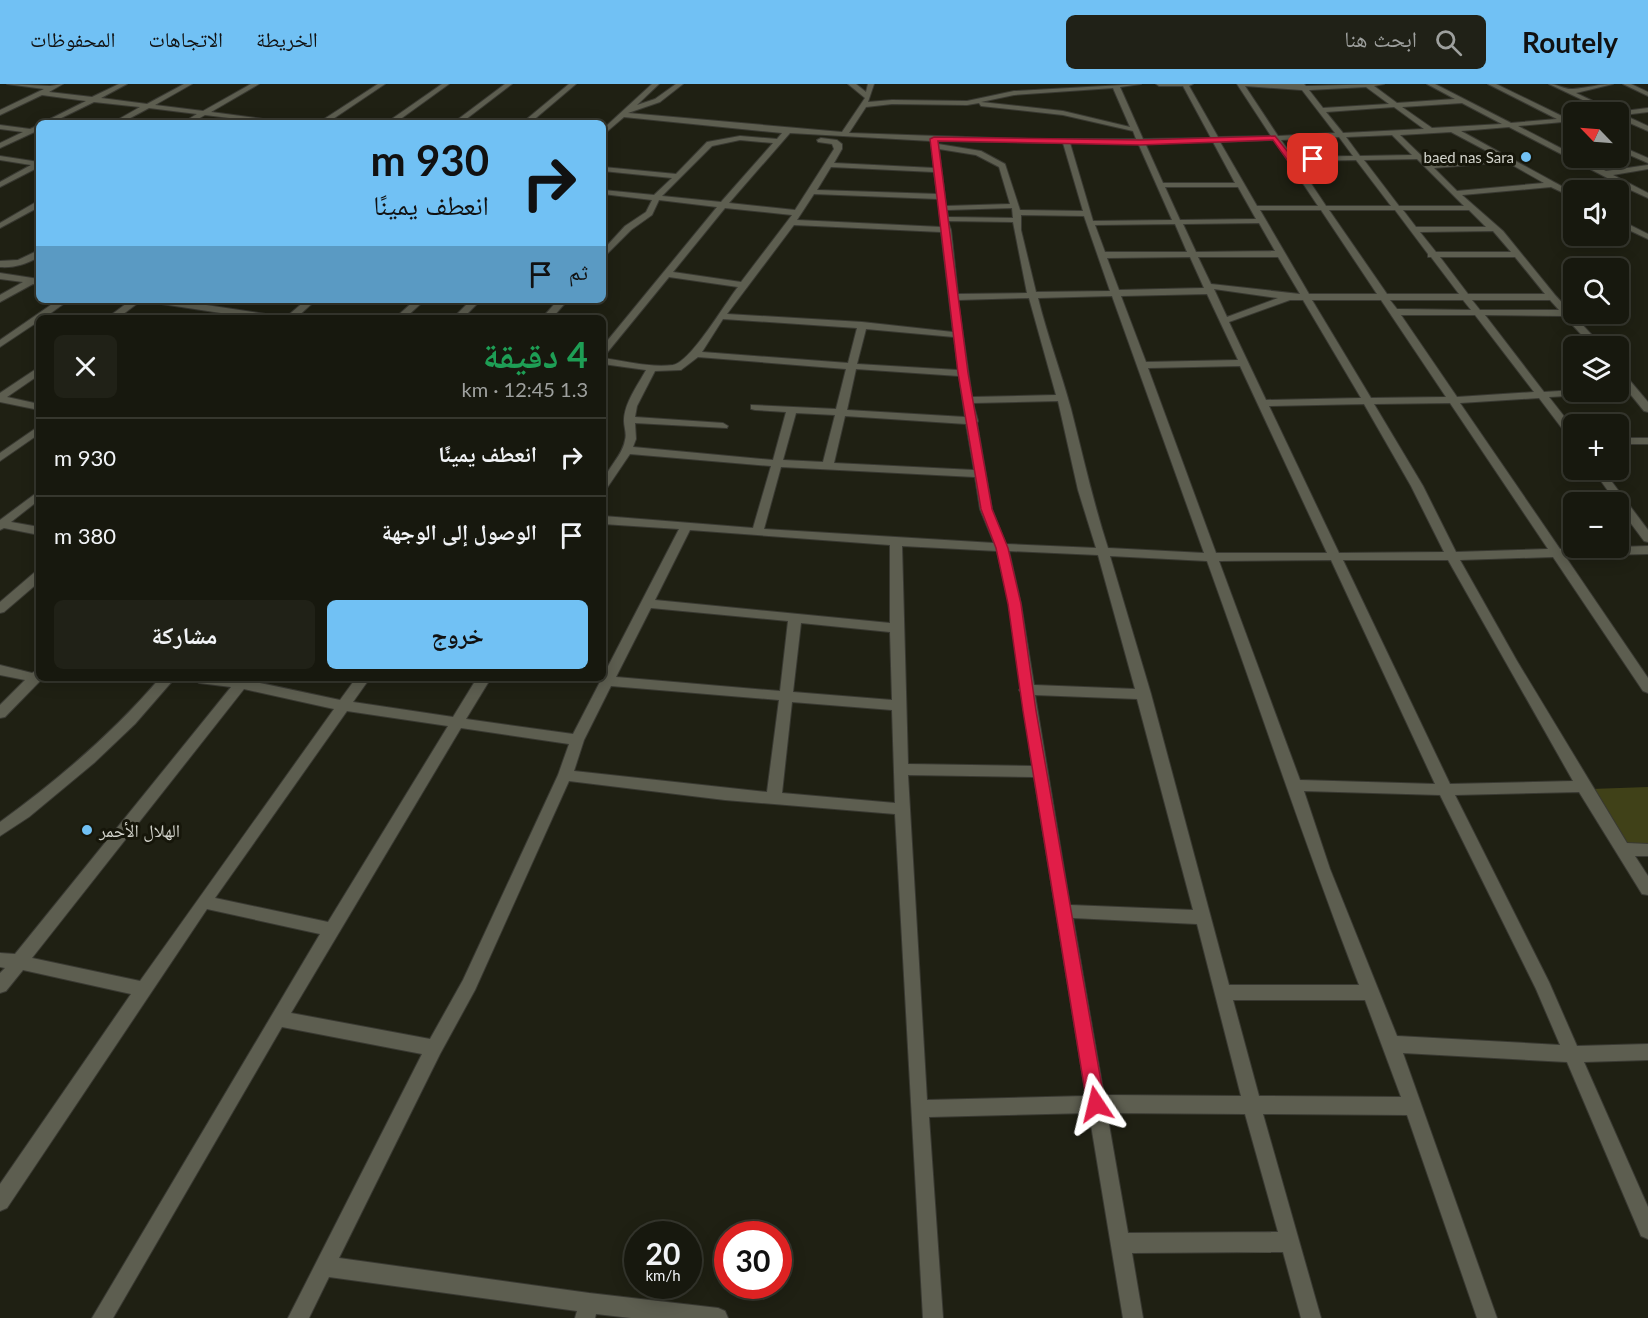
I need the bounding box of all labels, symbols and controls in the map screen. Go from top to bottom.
search box [1066,15,1486,69]
text: ابحث هنا [1344,25,1417,52]
text: Routely [1522,25,1618,59]
text: المحفوظات [30,26,115,51]
text: الاتجاهات [148,26,223,51]
text: الخريطة [256,26,318,51]
icon: search [1432,26,1465,59]
north arrow [1563,102,1629,168]
map controls [1563,102,1629,558]
pin [1287,133,1338,184]
text: 930 m [371,135,489,185]
icon: arrive [1296,142,1329,175]
icon: right [510,144,588,222]
place label: baed nas Sara [1424,148,1514,166]
marker: baed nas Sara [1519,150,1533,164]
button: sound [1563,180,1629,246]
text: انعطف يمينًا [373,188,489,221]
icon: arrive [524,258,557,291]
text: ثم [569,258,588,285]
button: search [1563,258,1629,324]
text: 4 دقيقة [483,332,588,376]
button: close [54,335,117,398]
button: layers [1563,336,1629,402]
text: 1.3 km · 12:45 [462,377,588,401]
button: + [1563,414,1629,480]
text: انعطف يمينًا [438,440,537,467]
icon: right [555,441,588,474]
text: 930 m [54,444,116,471]
button: − [1563,492,1629,558]
text: الوصول إلى الوجهة [382,518,537,545]
icon: arrive [555,519,588,552]
text: 380 m [54,522,116,549]
button: مشاركة [54,600,315,669]
button: خروج [327,600,588,669]
place label: الهلال الأحمر [98,819,180,842]
marker: الهلال الأحمر [80,823,94,837]
position arrow [1064,1072,1128,1136]
speed limit sign: 30 [714,1221,792,1299]
text: 20 [646,1235,680,1271]
text: km/h [645,1266,681,1284]

